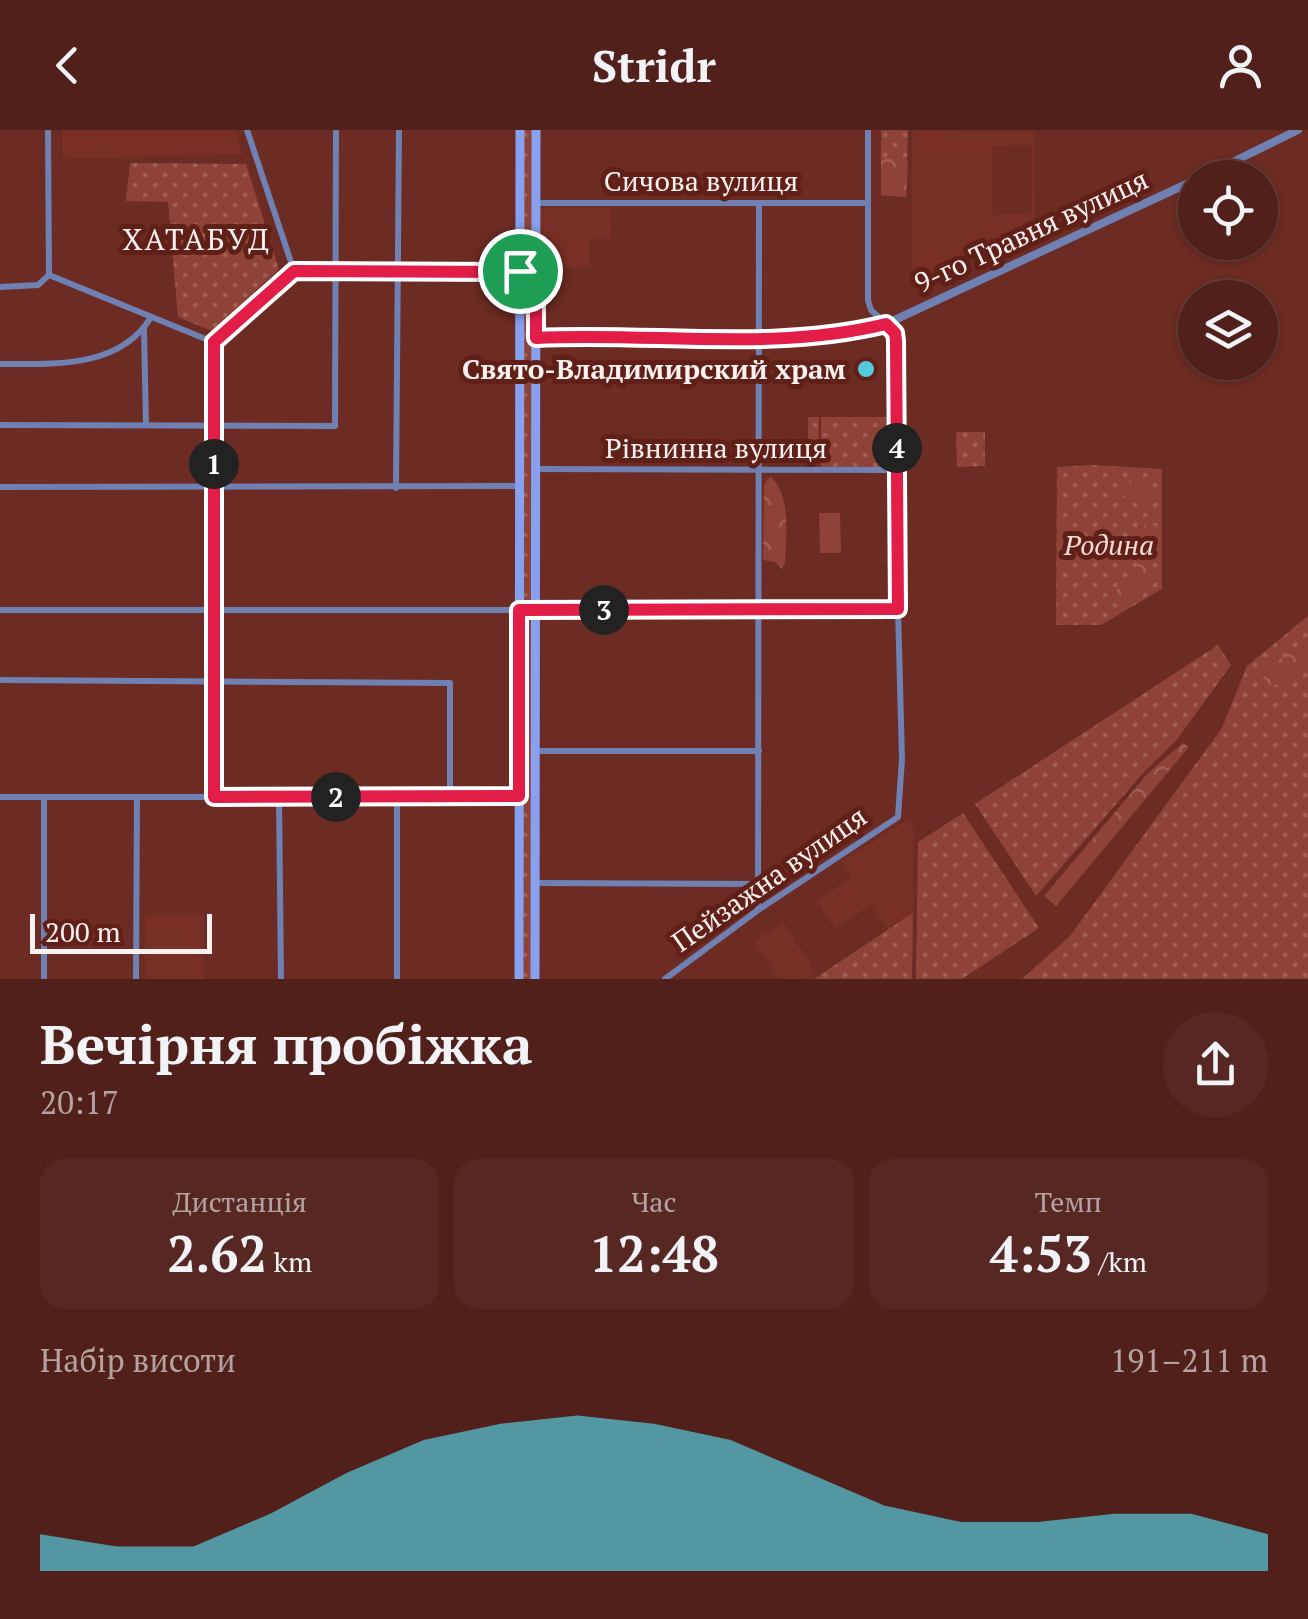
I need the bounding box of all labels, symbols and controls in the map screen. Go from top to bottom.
text: Stridr [592,35,716,95]
icon: back [40,38,95,93]
icon: person [1213,38,1268,93]
street label: 9-го Травня вулиця [908,160,1154,301]
map controls [1178,160,1278,380]
button: locate [1178,160,1278,260]
street label: Сичова вулиця [604,162,798,199]
district label: ХАТАБУД [123,219,271,259]
pin [478,229,563,314]
icon: arrive [493,244,548,299]
button: layers [1178,280,1278,380]
place label: Свято-Владимирский храм [462,350,846,387]
marker: Свято-Владимирский храм [855,358,877,380]
pin: 4 [872,423,922,473]
street label: Рівнинна вулиця [605,429,827,466]
text: 4 [889,429,905,466]
pin: 1 [189,439,239,489]
text: 1 [206,445,222,482]
park label: Родина [1063,526,1154,563]
pin: 3 [579,585,629,635]
text: 3 [596,591,612,628]
pin: 2 [311,772,361,822]
text: 2 [328,778,344,815]
street label: Пейзажна вулиця [664,798,873,960]
scale bar [30,909,212,954]
text: 200 m [45,913,121,950]
text: Вечірня пробіжка [40,1007,533,1080]
button: share [1163,1012,1268,1117]
text: 20:17 [40,1081,119,1123]
text: Дистанція [172,1183,307,1220]
text: Час [631,1183,676,1220]
text: Темп [1035,1183,1102,1220]
text: 2.62 [167,1220,267,1286]
text: 12:48 [589,1220,719,1286]
text: 4:53 [990,1220,1092,1286]
text: km [267,1243,312,1280]
text: /km [1092,1243,1147,1280]
text: Набір висоти [40,1339,236,1381]
text: 191–211 m [1110,1339,1268,1381]

